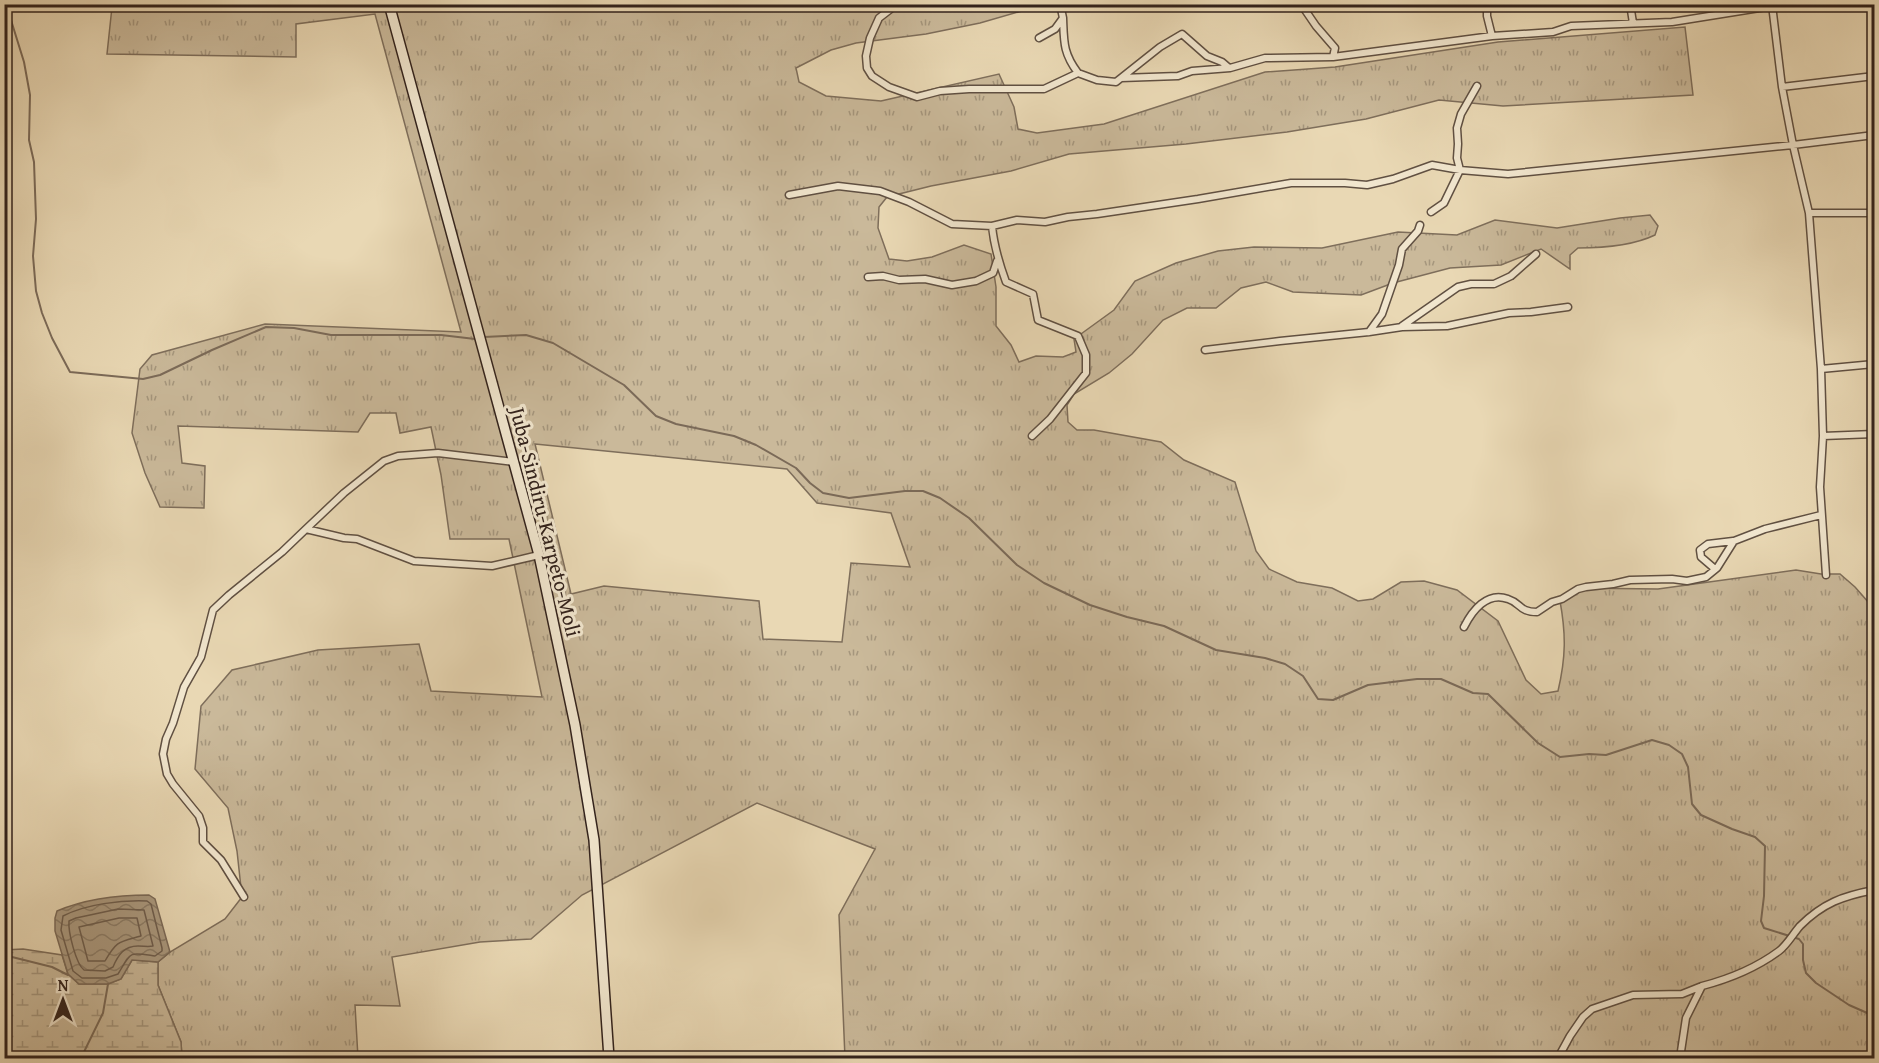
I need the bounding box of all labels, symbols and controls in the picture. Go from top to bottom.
street label: Juba-Sindiru-Karpeto-Moli [502,401,590,640]
north arrow [33,970,93,1030]
text: N [58,973,69,997]

